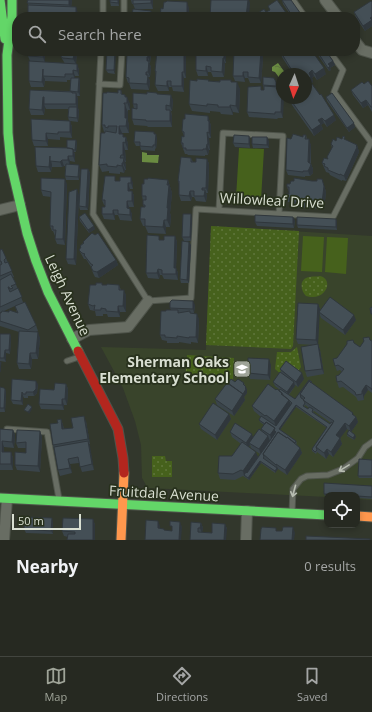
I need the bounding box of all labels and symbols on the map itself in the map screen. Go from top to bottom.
north arrow [276,68,312,104]
street label: Willowleaf Drive [219,188,325,212]
street label: Leigh Avenue [41,251,95,339]
place label: Sherman Oaks Elementary School [99,352,229,387]
school or university icon: Sherman Oaks Elementary School [232,359,252,379]
one-way arrow [338,464,350,472]
street label: Fruitdale Avenue [108,481,220,505]
one-way arrow [290,485,297,498]
scale bar [12,512,81,531]

